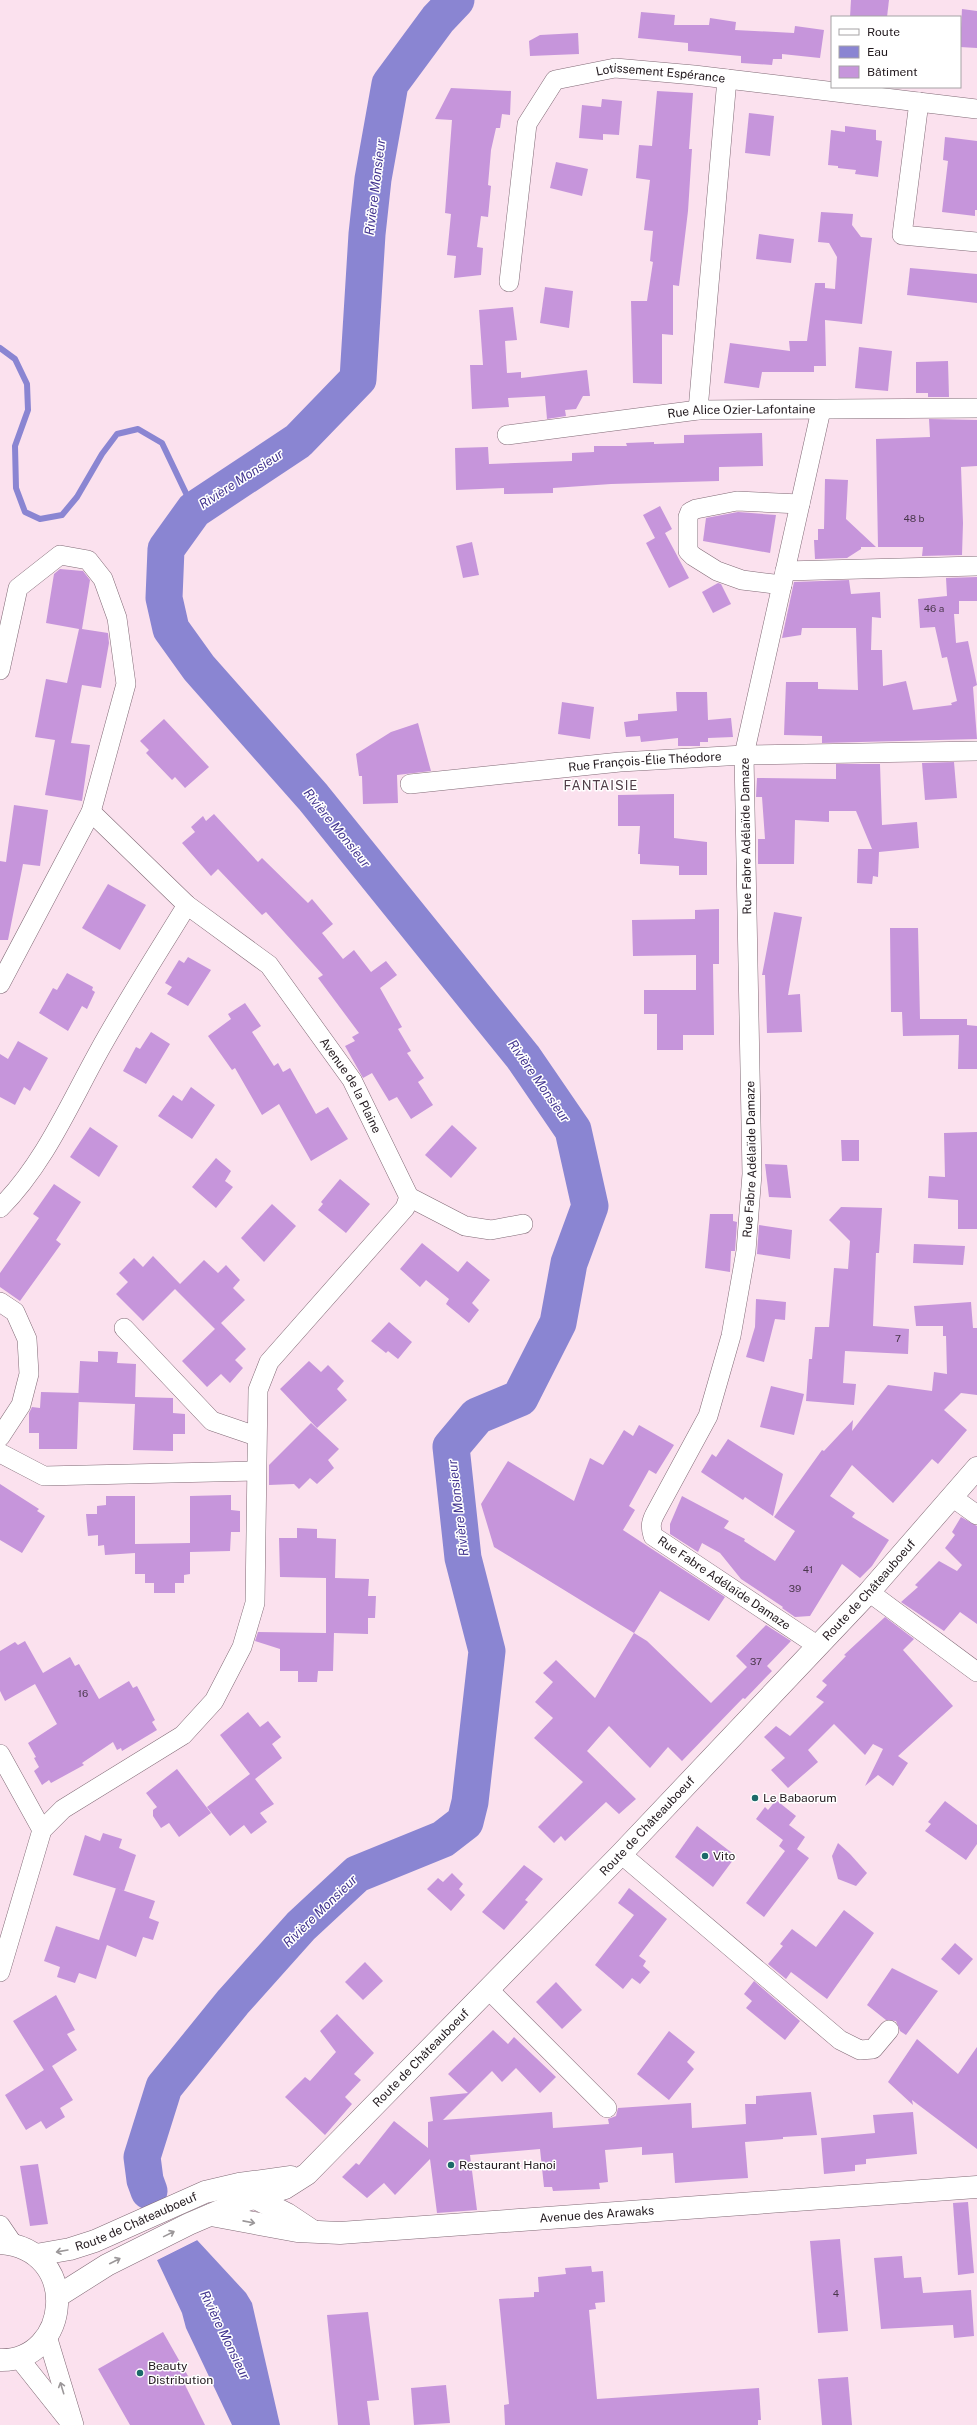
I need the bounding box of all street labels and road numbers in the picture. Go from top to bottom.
street label: Lotissement Espérance [595,61,726,86]
street label: Rue Alice Ozier-Lafontaine [667,402,816,421]
street label: Rue François-Élie Théodore [568,749,722,774]
street label: Rue Fabre Adélaïde Damaze [738,757,754,915]
street label: Avenue de la Plaine [317,1035,384,1136]
street label: Rue Fabre Adélaïde Damaze [740,1080,759,1238]
street label: Rue Fabre Adélaïde Damaze [655,1533,793,1633]
street label: Route de Châteauboeuf [820,1536,919,1643]
street label: Route de Châteauboeuf [597,1773,698,1878]
street label: Route de Châteauboeuf [370,2006,472,2110]
street label: Route de Châteauboeuf [73,2189,199,2254]
street label: Avenue des Arawaks [539,2203,655,2226]

